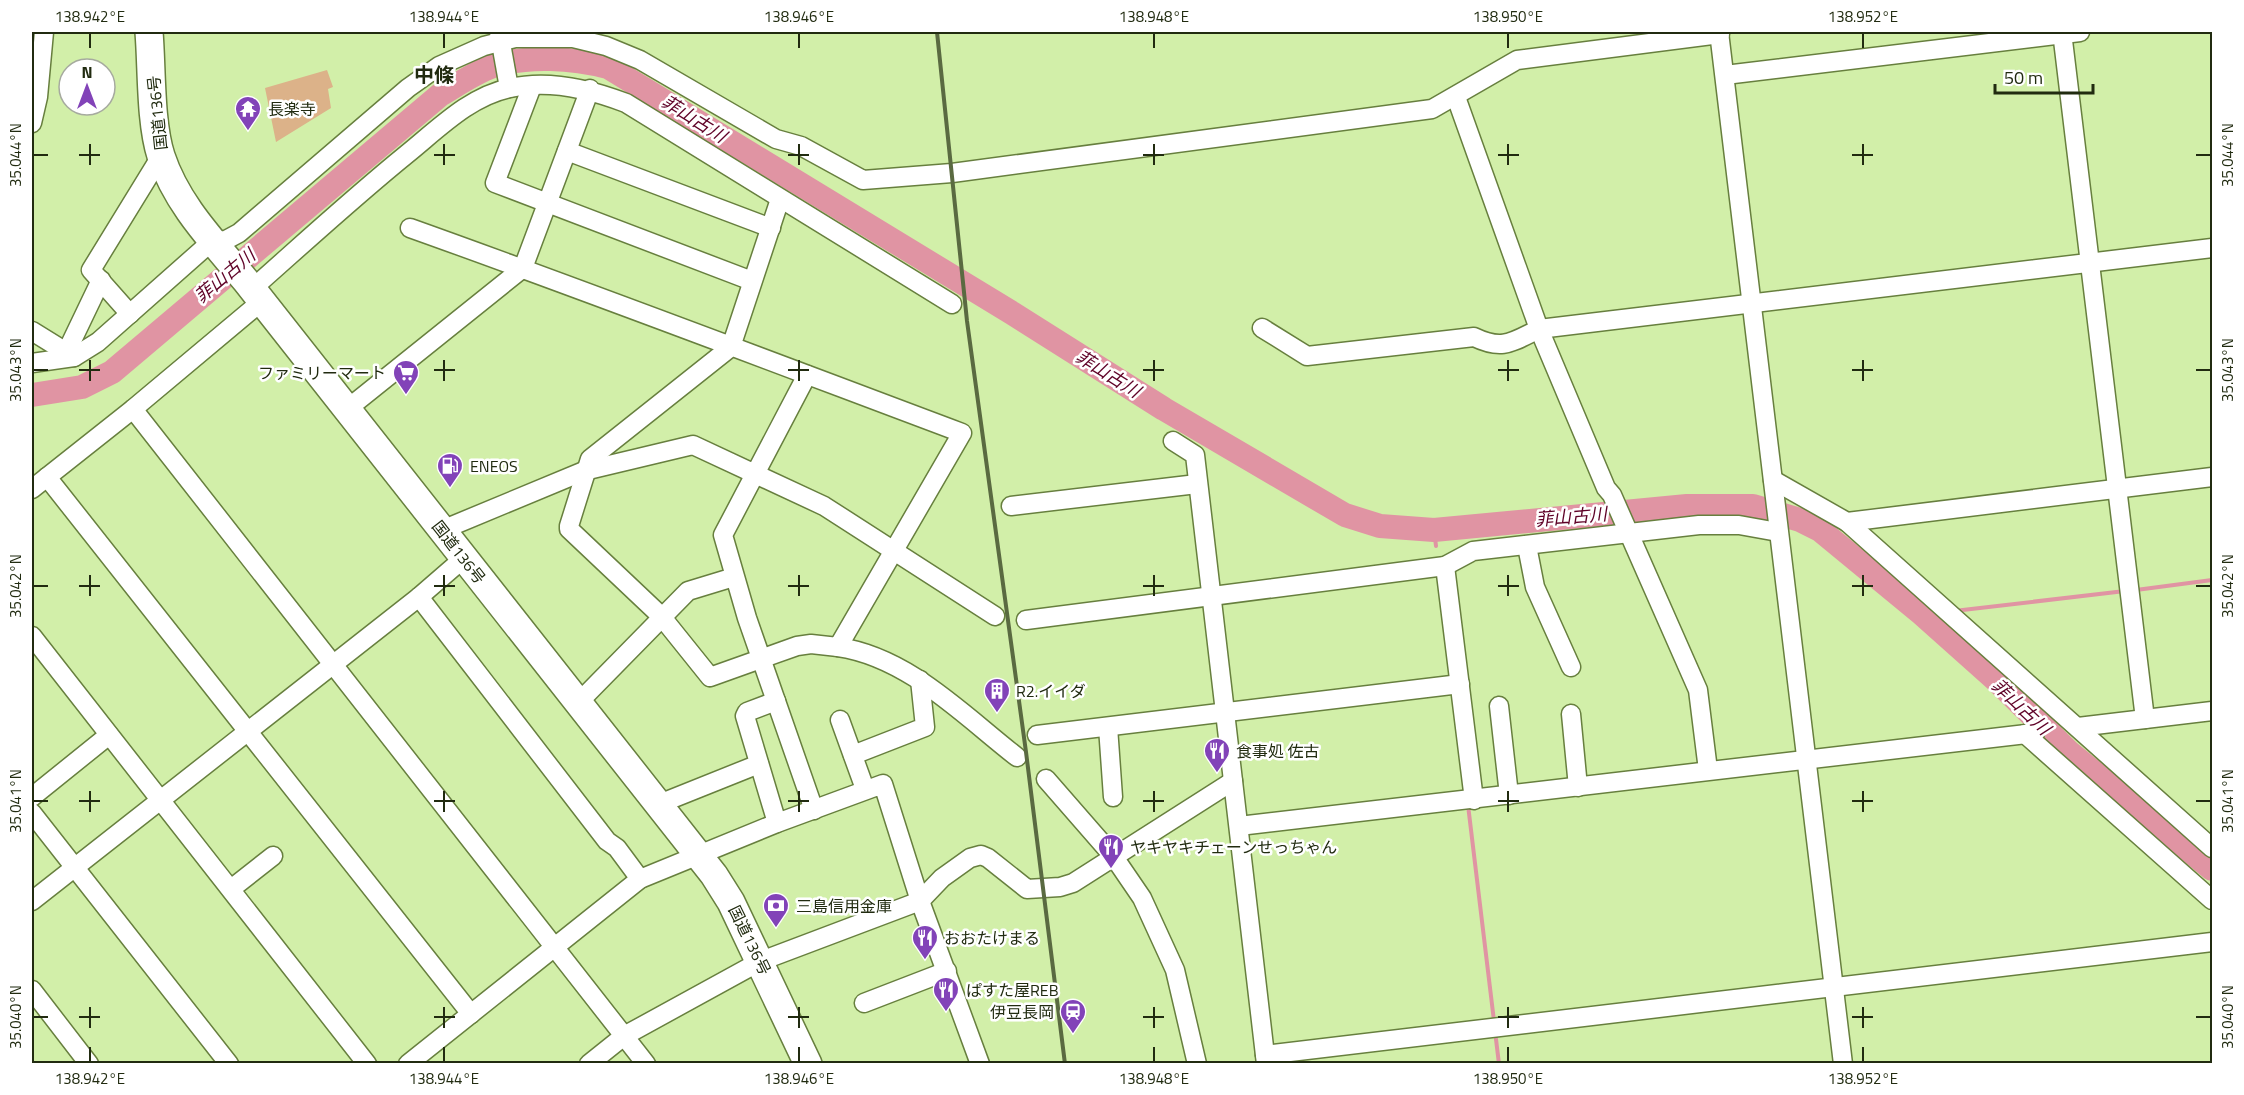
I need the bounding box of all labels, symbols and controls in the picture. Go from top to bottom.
text: 138.942°E [55,5,125,28]
text: 138.944°E [409,5,479,28]
text: 138.946°E [764,5,834,28]
text: 138.948°E [1119,5,1189,28]
text: 138.950°E [1473,5,1543,28]
text: 138.952°E [1828,5,1898,28]
north arrow [57,57,117,117]
scale bar [1995,57,2092,95]
district label: 中條 [414,59,454,90]
text: N [81,60,93,84]
text: 50 m [2004,64,2043,91]
street label: 国道136号 [141,75,173,151]
water label: 菲山古川 [657,88,734,150]
temple icon: 長楽寺 [233,94,263,132]
place label: 長楽寺 [268,97,316,121]
text: 35.044°N [4,123,27,187]
text: 35.044°N [2216,123,2239,187]
water label: 菲山古川 [188,241,262,309]
text: 35.043°N [4,338,27,402]
text: 35.043°N [2216,338,2239,402]
water label: 菲山古川 [1071,343,1148,405]
supermarket icon: ファミリーマート [391,358,421,396]
place label: ファミリーマート [258,361,386,385]
fuel station icon: ENEOS [435,451,465,489]
place label: ENEOS [470,454,518,478]
water label: 菲山古川 [1534,500,1610,533]
street label: 国道136号 [426,515,492,589]
text: 35.042°N [4,554,27,618]
text: 35.042°N [2216,554,2239,618]
water label: 菲山古川 [1986,672,2058,742]
building icon: R2.イイダ [982,676,1012,714]
place label: R2.イイダ [1016,679,1086,703]
restaurant icon: 食事処 佐古 [1202,736,1232,774]
place label: 食事処 佐古 [1236,739,1320,763]
text: 35.041°N [4,769,27,833]
text: 35.041°N [2216,769,2239,833]
restaurant icon: ヤキヤキチェーンせっちゃん [1096,832,1126,870]
place label: ヤキヤキチェーンせっちゃん [1130,835,1337,859]
bank icon: 三島信用金庫 [761,891,791,929]
place label: 三島信用金庫 [796,894,892,918]
street label: 国道136号 [723,901,777,979]
restaurant icon: おおたけまる [910,923,940,961]
place label: おおたけまる [944,926,1040,950]
restaurant icon: ぱすた屋REB [931,975,961,1013]
place label: ぱすた屋REB [966,978,1059,1002]
text: 35.040°N [4,985,27,1049]
text: 35.040°N [2216,985,2239,1049]
station icon: 伊豆長岡 [1058,997,1088,1035]
place label: 伊豆長岡 [990,1000,1054,1024]
text: 138.942°E [55,1067,125,1090]
text: 138.944°E [409,1067,479,1090]
text: 138.946°E [764,1067,834,1090]
text: 138.948°E [1119,1067,1189,1090]
text: 138.950°E [1473,1067,1543,1090]
text: 138.952°E [1828,1067,1898,1090]

